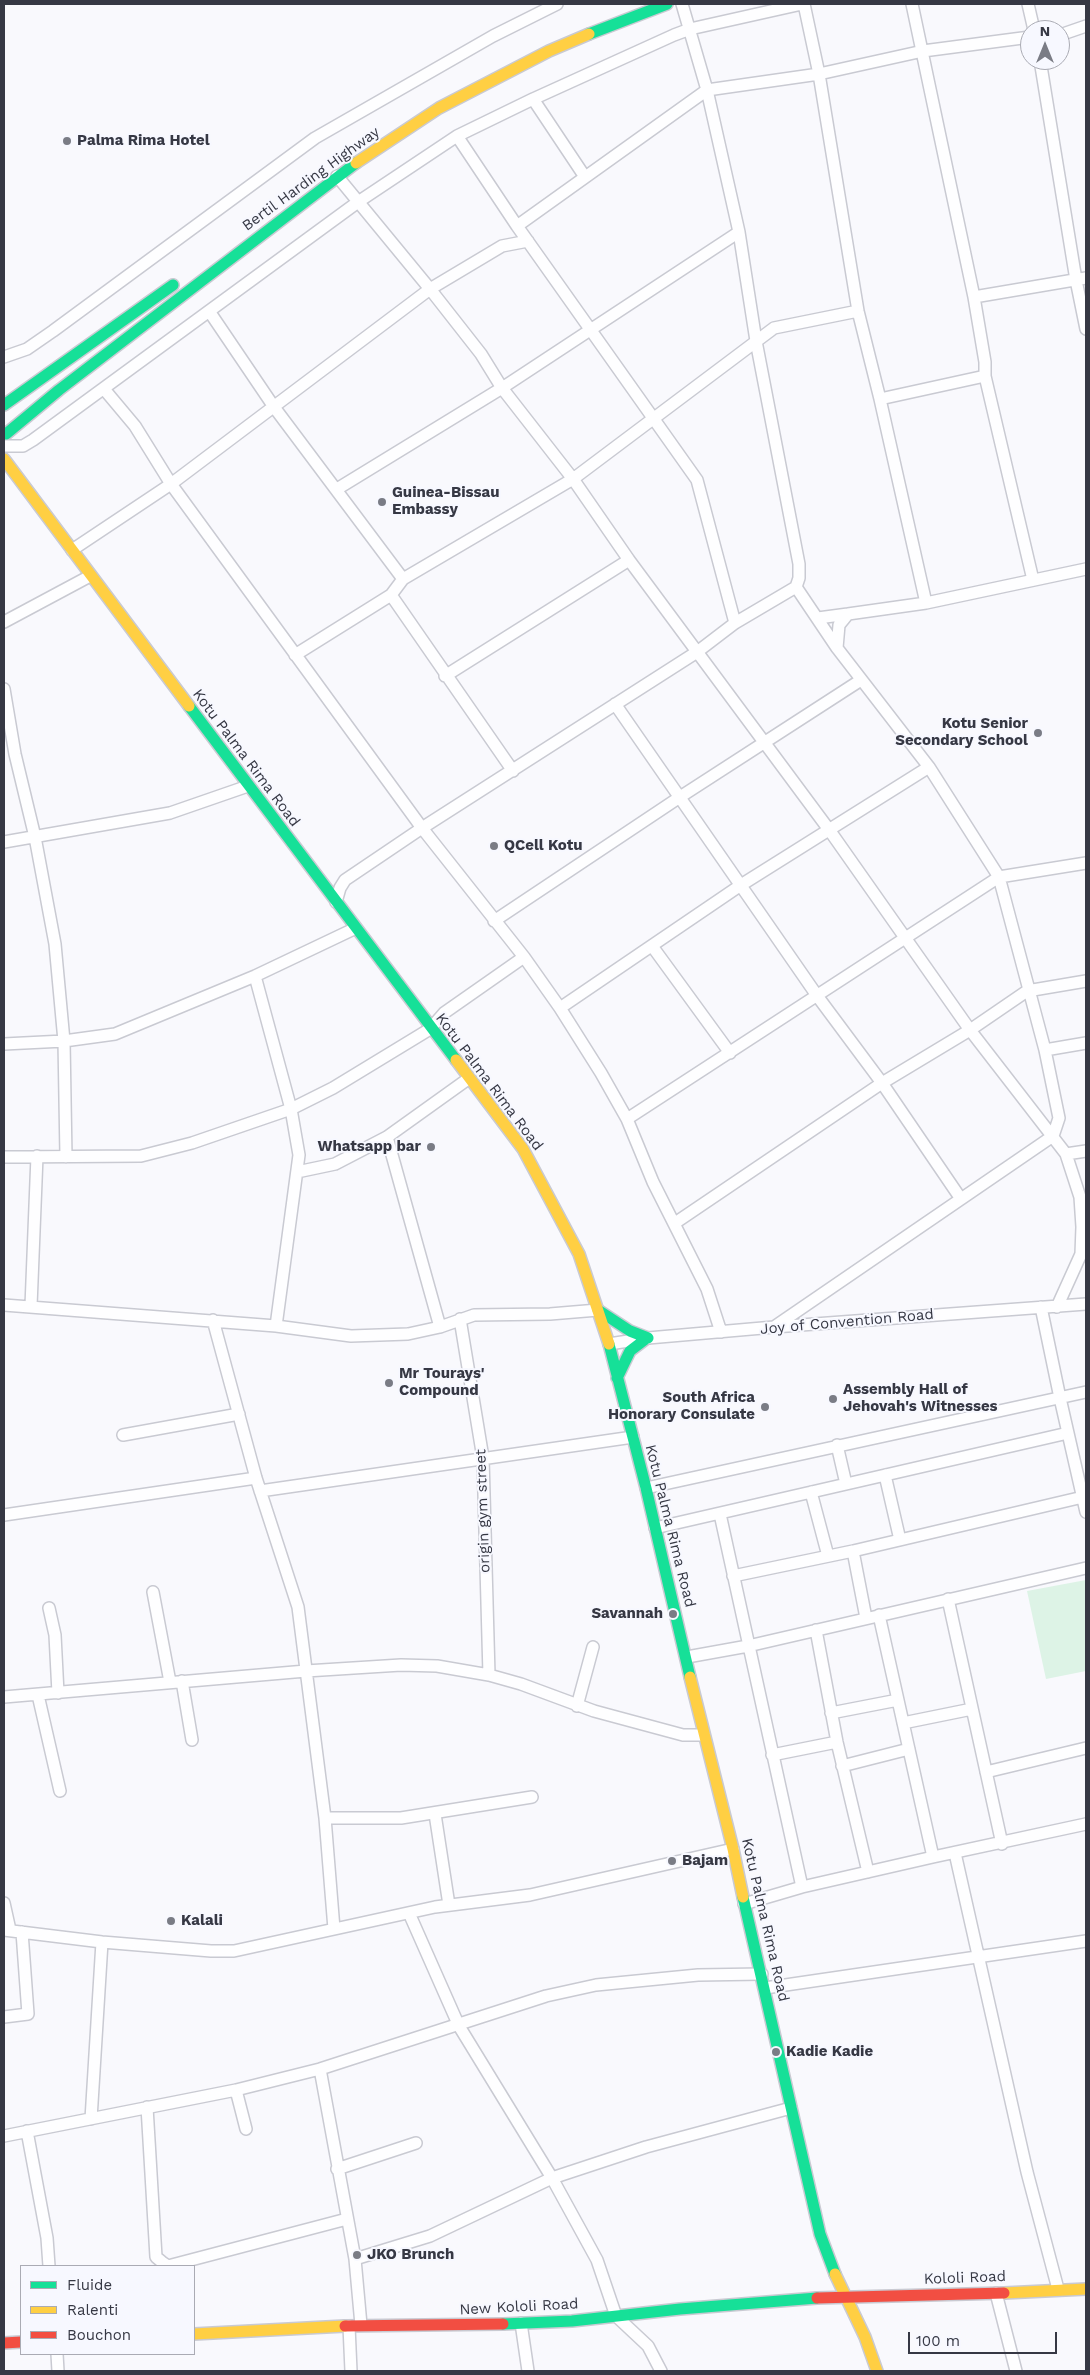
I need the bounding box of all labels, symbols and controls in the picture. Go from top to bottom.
north arrow [1020,20,1070,70]
text: N [1040,23,1050,39]
street label: Bertil Harding Highway [239,123,383,235]
place label: Palma Rima Hotel [77,132,210,150]
marker: Palma Rima Hotel [61,135,73,147]
place label: Guinea-Bissau Embassy [392,484,499,519]
marker: Guinea-Bissau Embassy [376,496,388,508]
street label: Kotu Palma Rima Road [188,686,304,830]
place label: Kotu Senior Secondary School [895,715,1028,750]
marker: Kotu Senior Secondary School [1032,727,1044,739]
place label: QCell Kotu [504,837,583,855]
marker: QCell Kotu [488,840,500,852]
street label: Kotu Palma Rima Road [431,1010,547,1154]
place label: Whatsapp bar [318,1138,421,1156]
marker: Whatsapp bar [425,1141,437,1153]
street label: Joy of Convention Road [759,1305,935,1339]
place label: Mr Tourays' Compound [399,1365,485,1400]
marker: Mr Tourays' Compound [383,1377,395,1389]
place label: Assembly Hall of Jehovah's Witnesses [843,1381,998,1416]
place label: South Africa Honorary Consulate [608,1389,755,1424]
marker: Assembly Hall of Jehovah's Witnesses [827,1393,839,1405]
marker: South Africa Honorary Consulate [759,1401,771,1413]
street label: Kotu Palma Rima Road [641,1443,699,1609]
street label: origin gym street [472,1449,494,1573]
place label: Savannah [592,1605,663,1623]
marker: Savannah [667,1608,679,1620]
street label: Kotu Palma Rima Road [737,1836,793,2004]
place label: Bajam [682,1852,728,1870]
marker: Bajam [666,1855,678,1867]
place label: Kalali [181,1912,223,1930]
marker: Kalali [165,1915,177,1927]
place label: Kadie Kadie [786,2043,873,2061]
marker: Kadie Kadie [770,2046,782,2058]
place label: JKO Brunch [367,2246,454,2264]
marker: JKO Brunch [351,2249,363,2261]
legend [20,2265,195,2355]
street label: Kololi Road [924,2268,1006,2288]
text: Fluide [67,2276,112,2294]
street label: New Kololi Road [459,2295,579,2319]
text: Ralenti [67,2301,118,2319]
scale bar [910,2322,1059,2354]
text: Bouchon [67,2326,131,2344]
text: 100 m [916,2332,960,2350]

